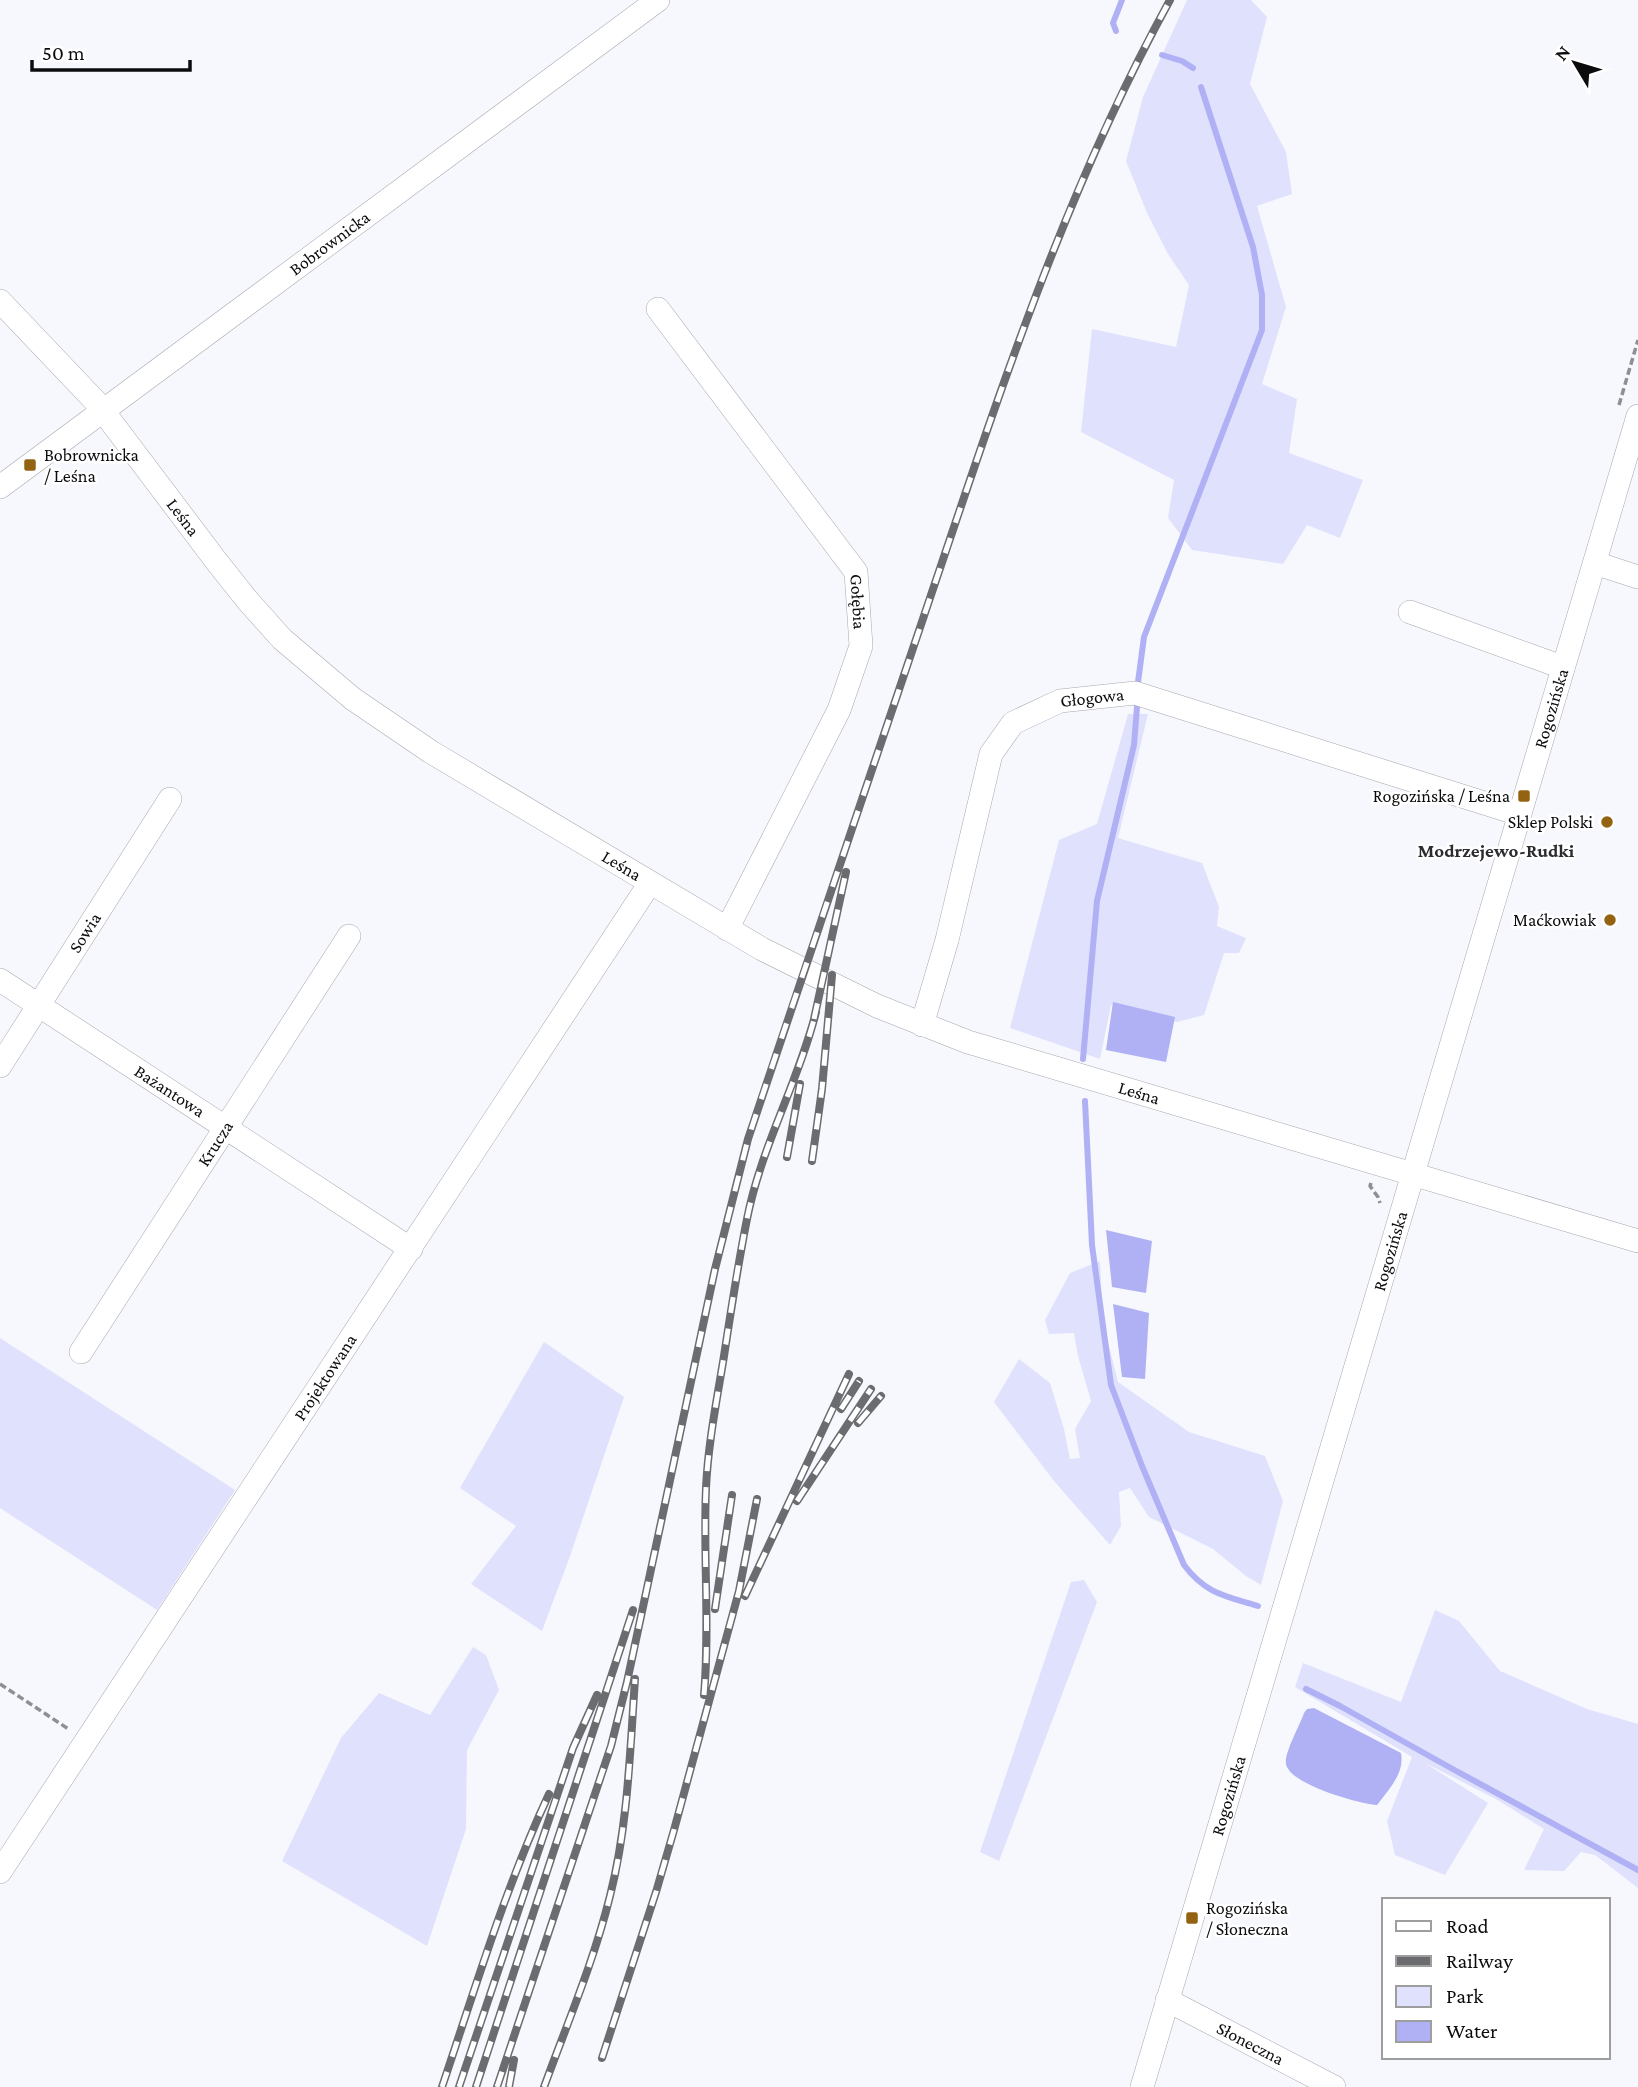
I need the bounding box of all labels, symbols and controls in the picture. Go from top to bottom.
scale bar [32,28,189,72]
north arrow [1540,28,1610,98]
text: 50 m [42,41,85,65]
text: N [1550,41,1574,64]
street label: Bobrownicka [285,207,374,279]
place label: Bobrownicka / Leśna [44,445,139,486]
marker: Bobrownicka / Leśna [22,457,38,473]
street label: Leśna [163,495,204,540]
street label: Gołębia [846,574,870,630]
street label: Rogozińska [1530,666,1572,751]
street label: Głogowa [1059,684,1125,711]
place label: Rogozińska / Leśna [1373,786,1510,806]
marker: Rogozińska / Leśna [1516,788,1532,804]
place label: Sklep Polski [1508,812,1593,832]
marker: Sklep Polski [1599,814,1615,830]
district label: Modrzejewo-Rudki [1418,840,1575,862]
street label: Leśna [599,846,645,885]
street label: Sowia [65,909,105,957]
place label: Maćkowiak [1513,910,1596,930]
marker: Maćkowiak [1602,912,1618,928]
street label: Bażantowa [131,1061,209,1121]
street label: Leśna [1116,1077,1162,1108]
street label: Krucza [193,1117,237,1170]
street label: Rogozińska [1369,1209,1411,1293]
street label: Projektowana [290,1330,361,1424]
street label: Rogozińska [1207,1753,1250,1838]
place label: Rogozińska / Słoneczna [1206,1898,1289,1939]
legend [1382,1898,1610,2059]
marker: Rogozińska / Słoneczna [1184,1910,1200,1926]
text: Road [1446,1914,1489,1938]
text: Railway [1446,1949,1513,1973]
text: Park [1446,1984,1483,2008]
street label: Słoneczna [1213,2018,1287,2069]
text: Water [1446,2019,1498,2043]

